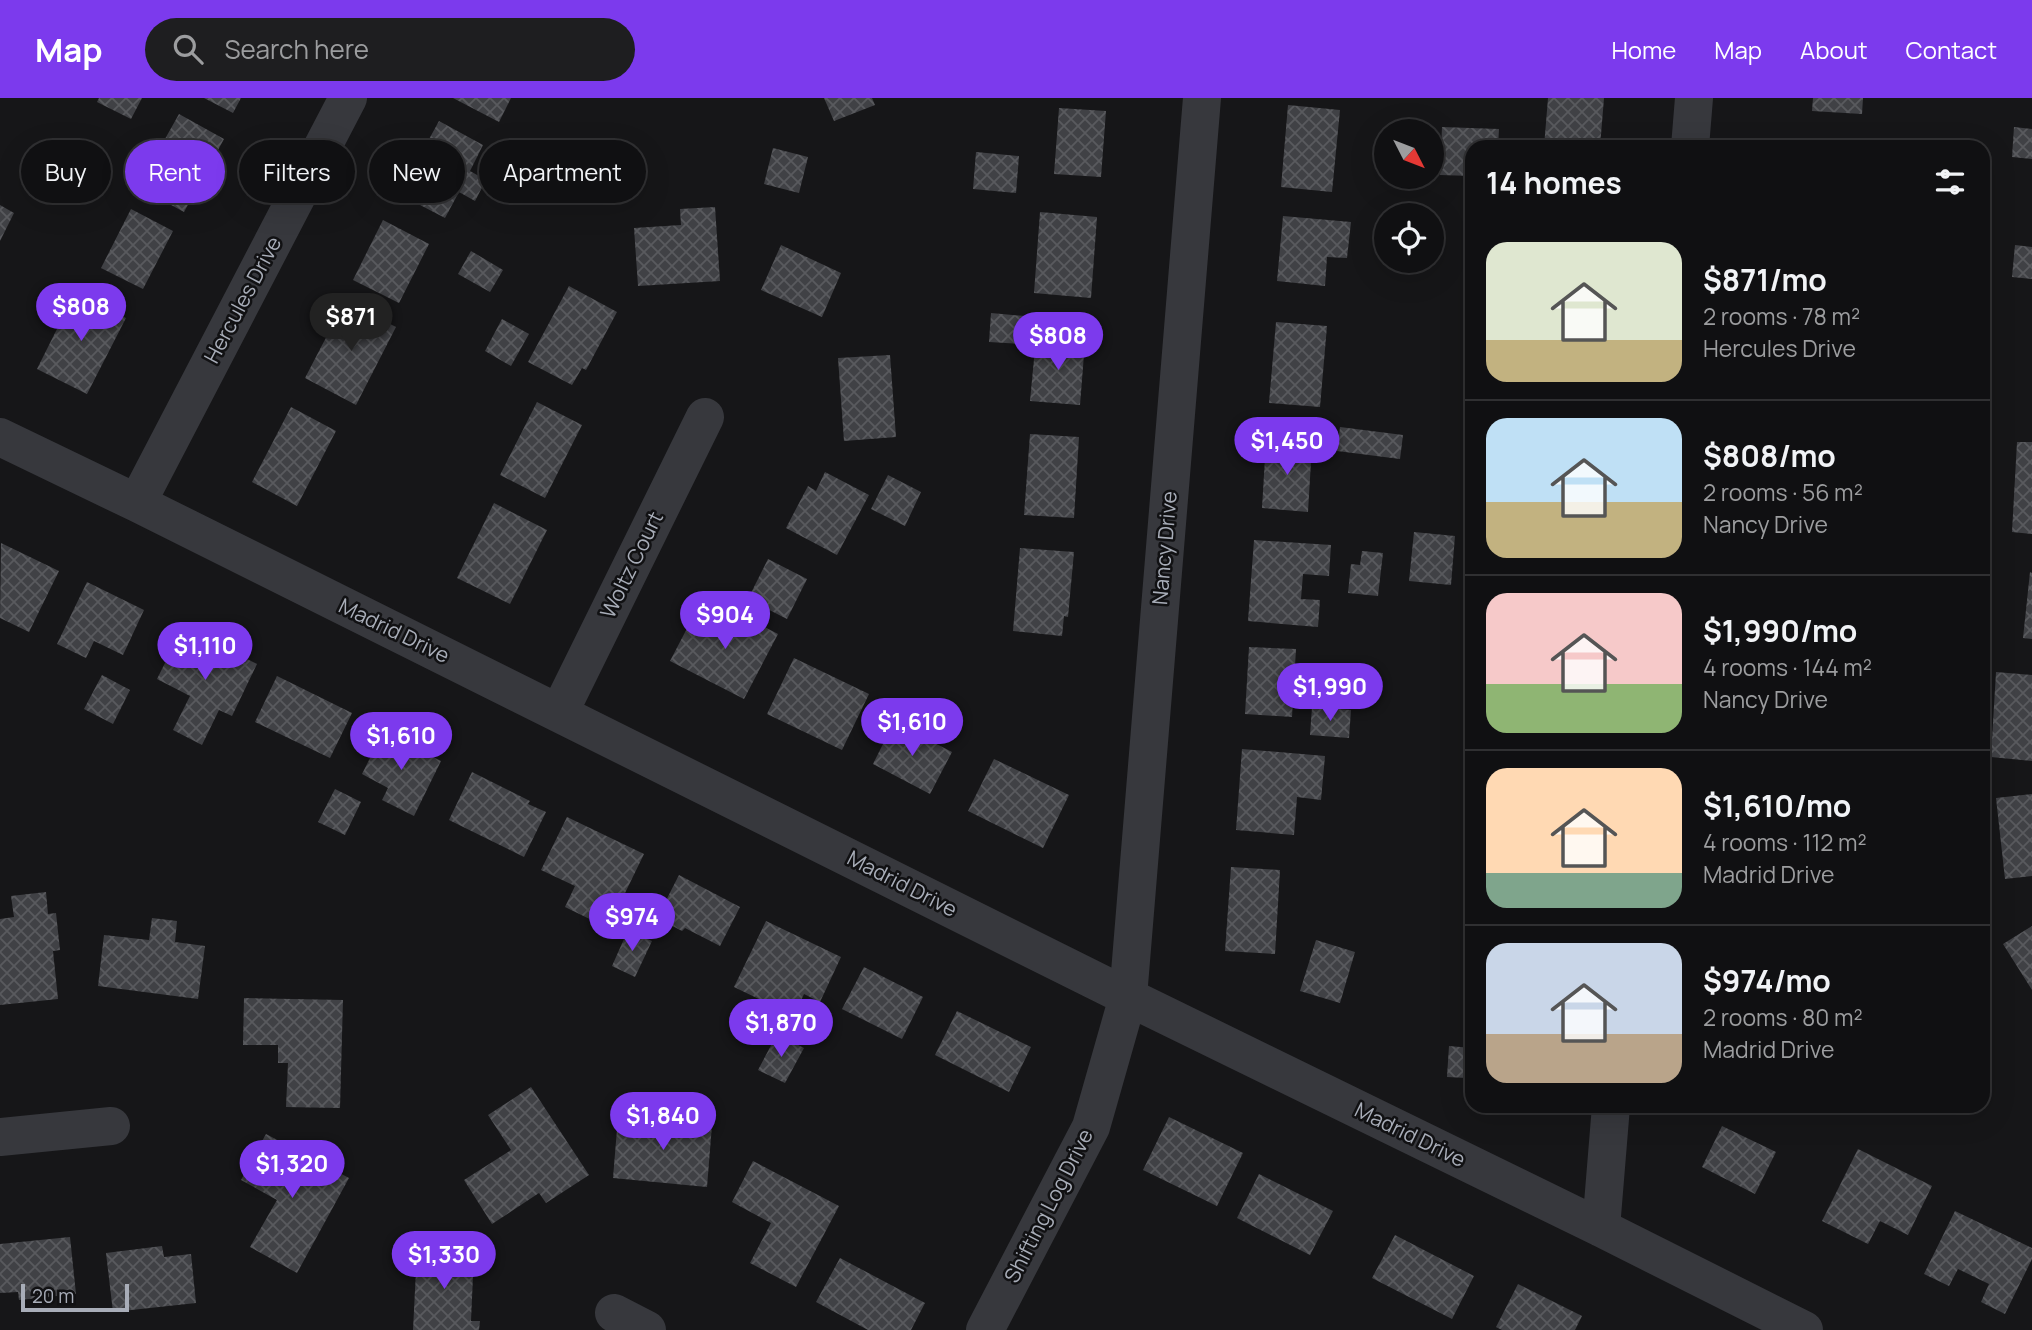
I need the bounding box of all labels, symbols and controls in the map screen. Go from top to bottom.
search box [145,18,635,81]
text: Map [35,27,103,72]
icon: search [169,30,207,68]
text: Search here [225,31,369,67]
text: Home [1611,33,1676,66]
text: Map [1714,33,1762,66]
text: About [1800,33,1868,66]
text: Contact [1906,33,1997,66]
north arrow [1374,119,1444,189]
map controls [1374,119,1444,273]
chip: Buy [21,140,111,203]
chip: Rent [125,140,225,203]
chip: Filters [239,140,355,203]
chip: New [369,140,465,203]
chip: Apartment [479,140,646,203]
text: 14 homes [1486,162,1622,203]
icon: filters [1931,163,1969,201]
button: locate [1374,203,1444,273]
street label: Hercules Drive [197,231,287,368]
text: $871/mo [1703,259,1827,300]
icon: home [1542,270,1626,354]
pin: $808 [40,284,122,343]
text: $808 [52,290,110,322]
pin: $871 [310,294,392,353]
text: $871 [326,300,376,332]
text: 2 rooms · 78 m² [1703,300,1860,332]
pin: $808 [1017,313,1099,372]
text: $808 [1029,319,1087,351]
text: Hercules Drive [1703,332,1856,364]
pin: $1,450 [1230,418,1344,477]
text: $1,450 [1250,424,1324,456]
text: $808/mo [1703,435,1836,476]
icon: home [1542,446,1626,530]
text: 2 rooms · 56 m² [1703,476,1863,508]
street label: Nancy Drive [1145,490,1183,606]
street label: Woltz Court [593,507,669,623]
text: Nancy Drive [1703,508,1828,540]
street label: Madrid Drive [334,591,454,669]
pin: $904 [684,592,766,651]
text: $904 [696,598,754,630]
text: $1,990/mo [1703,610,1857,651]
icon: home [1542,621,1626,705]
pin: $1,110 [148,622,262,682]
text: $1,110 [173,629,237,661]
text: 4 rooms · 144 m² [1703,651,1872,683]
pin: $1,990 [1273,664,1387,723]
text: $1,990 [1293,670,1367,702]
text: Nancy Drive [1703,683,1828,715]
pin: $1,610 [855,698,969,758]
text: $1,610 [877,705,947,737]
pin: $1,610 [344,712,458,772]
text: $1,610 [366,719,436,751]
text: $1,610/mo [1703,785,1851,826]
icon: home [1542,796,1626,880]
text: 4 rooms · 112 m² [1703,826,1867,858]
street label: Madrid Drive [843,843,962,923]
text: Madrid Drive [1703,858,1834,890]
pin: $974 [591,894,673,953]
text: $974 [605,900,659,932]
text: $974/mo [1703,960,1831,1001]
icon: home [1542,971,1626,1055]
pin: $1,870 [724,1000,838,1059]
text: 2 rooms · 80 m² [1703,1001,1863,1033]
text: $1,870 [745,1006,817,1038]
text: Madrid Drive [1703,1033,1834,1065]
pin: $1,840 [606,1093,720,1152]
street label: Madrid Drive [1350,1095,1470,1173]
text: $1,840 [626,1099,700,1131]
street label: Shifting Log Drive [997,1124,1099,1287]
pin: $1,320 [235,1140,349,1200]
text: $1,320 [256,1147,328,1179]
pin: $1,330 [387,1232,501,1291]
text: $1,330 [408,1238,480,1270]
scale bar [21,1281,130,1313]
text: 20 m [32,1283,74,1309]

